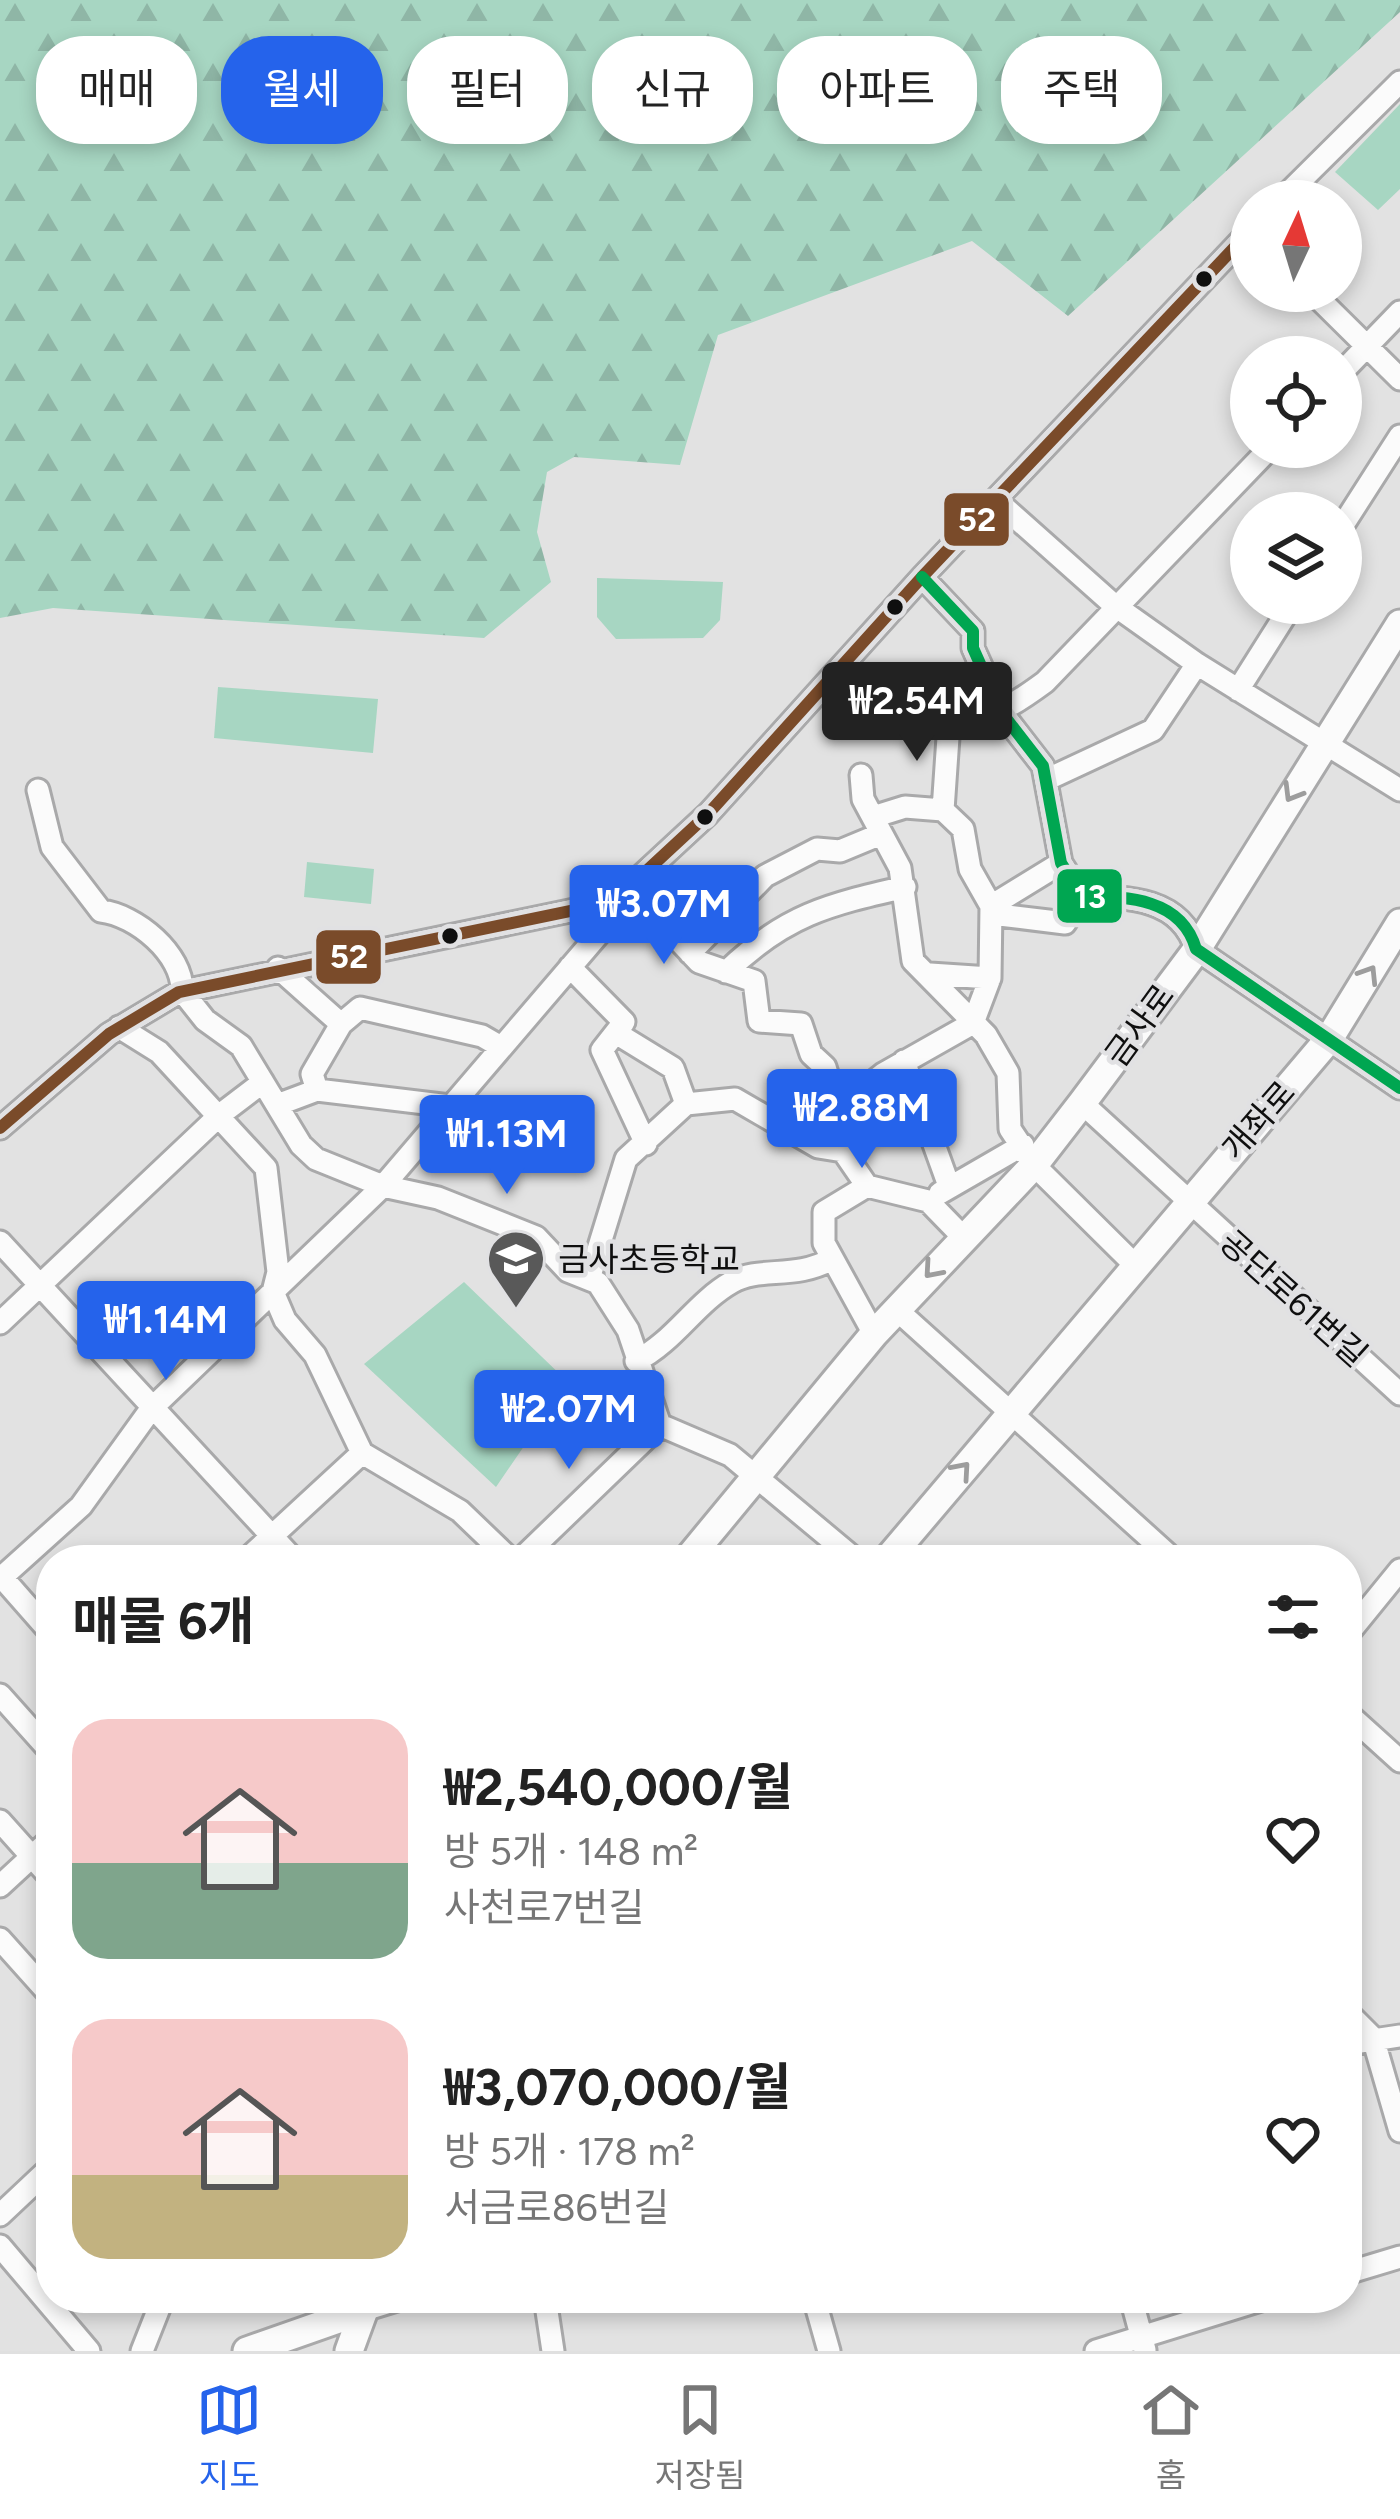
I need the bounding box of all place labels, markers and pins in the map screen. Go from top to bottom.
unlabelled marker [1193,268,1215,290]
unlabelled marker [884,596,906,618]
pin: ₩2.54M [819,662,1015,764]
unlabelled marker [694,806,716,828]
pin: ₩3.07M [566,865,762,967]
unlabelled marker [439,925,461,947]
pin: ₩2.88M [764,1069,960,1171]
pin: ₩1.13M [409,1095,605,1197]
school or university icon: 금사초등학교 [485,1228,547,1310]
place label: 금사초등학교 [558,1240,740,1279]
pin: ₩1.14M [68,1281,264,1383]
pin: ₩2.07M [471,1370,667,1472]

